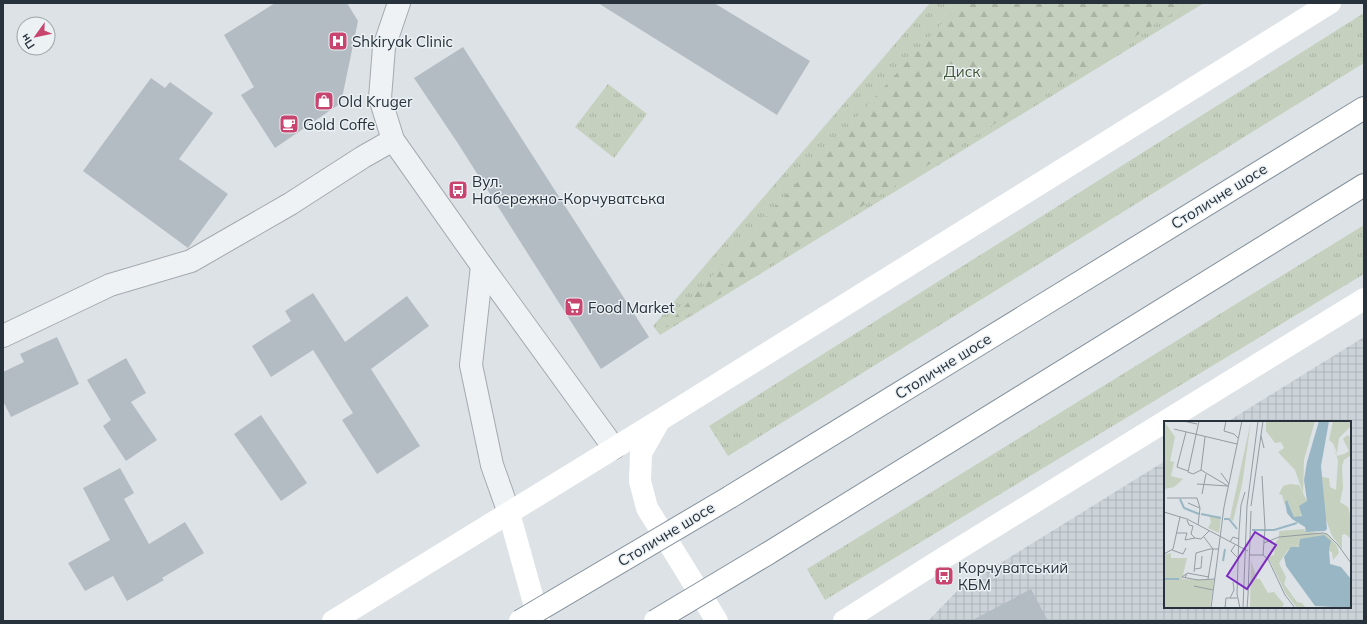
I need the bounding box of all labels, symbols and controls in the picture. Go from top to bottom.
north arrow [16,16,56,56]
hospital icon: Shkiryak Clinic [327,30,349,52]
text: Пн [17,31,38,52]
place label: Shkiryak Clinic [352,32,453,51]
park label: Диск [944,62,981,81]
shop icon: Old Kruger [313,90,335,112]
place label: Old Kruger [338,92,413,111]
cafe icon: Gold Coffe [278,113,300,135]
place label: Gold Coffe [303,115,375,134]
street label: Столичне шосе [1167,159,1271,233]
place label: Вул. Набережно-Корчуватська [472,172,665,208]
bus stop icon: Вул. Набережно-Корчуватська [447,179,469,201]
supermarket icon: Food Market [563,296,585,318]
place label: Food Market [588,298,674,317]
street label: Столичне шосе [891,329,995,403]
inset map [1164,421,1351,608]
street label: Столичне шосе [614,498,718,570]
place label: Корчуватський КБМ [958,558,1068,594]
bus stop icon: Корчуватський КБМ [933,565,955,587]

